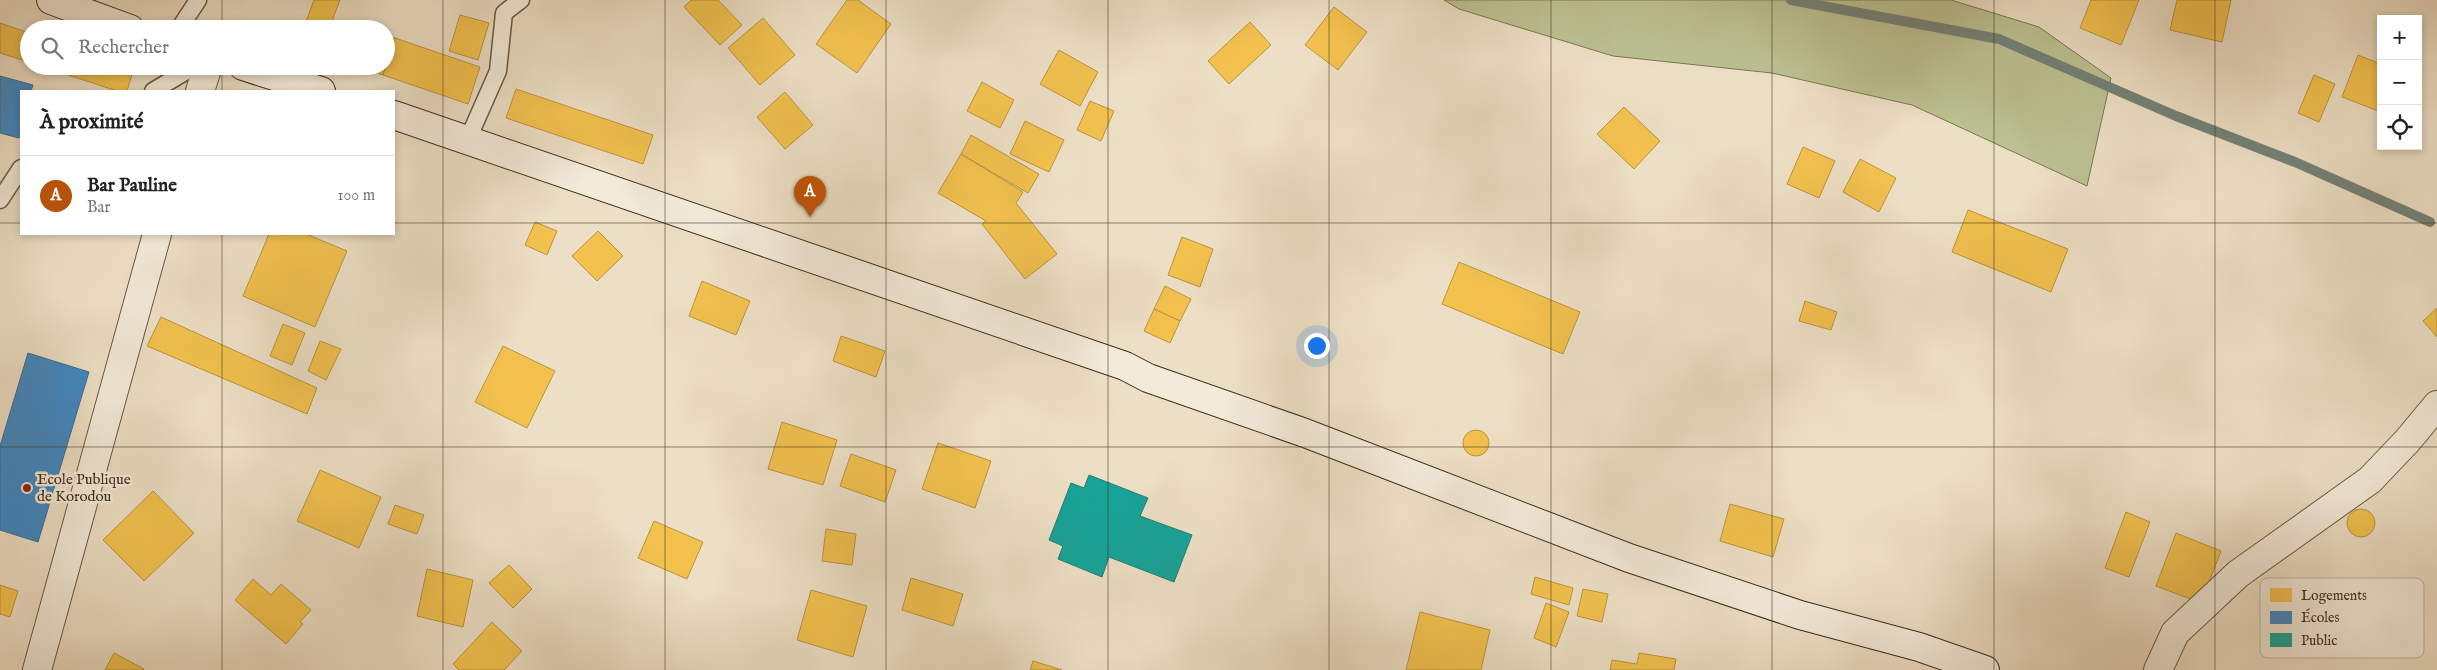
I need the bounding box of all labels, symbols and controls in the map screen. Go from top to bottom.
map controls [2377,15,2422,150]
button: + [2377,15,2422,60]
search box [20,20,395,75]
icon: search [38,34,66,62]
text: Rechercher [78,36,169,60]
button: − [2377,60,2422,105]
button: locate [2377,105,2422,150]
text: À proximité [40,109,143,136]
text: Bar Pauline [87,174,177,198]
pin: A [794,176,826,217]
text: A [51,186,61,206]
text: 100 m [338,186,375,206]
text: Bar [87,198,110,218]
your location [1304,333,1330,359]
place label: Ecole Publique de Korodou [37,470,131,506]
marker: Ecole Publique de Korodou [21,482,33,494]
legend [2260,578,2424,658]
text: Logements [2301,587,2367,605]
text: Écoles [2301,608,2339,627]
text: Public [2301,632,2337,650]

